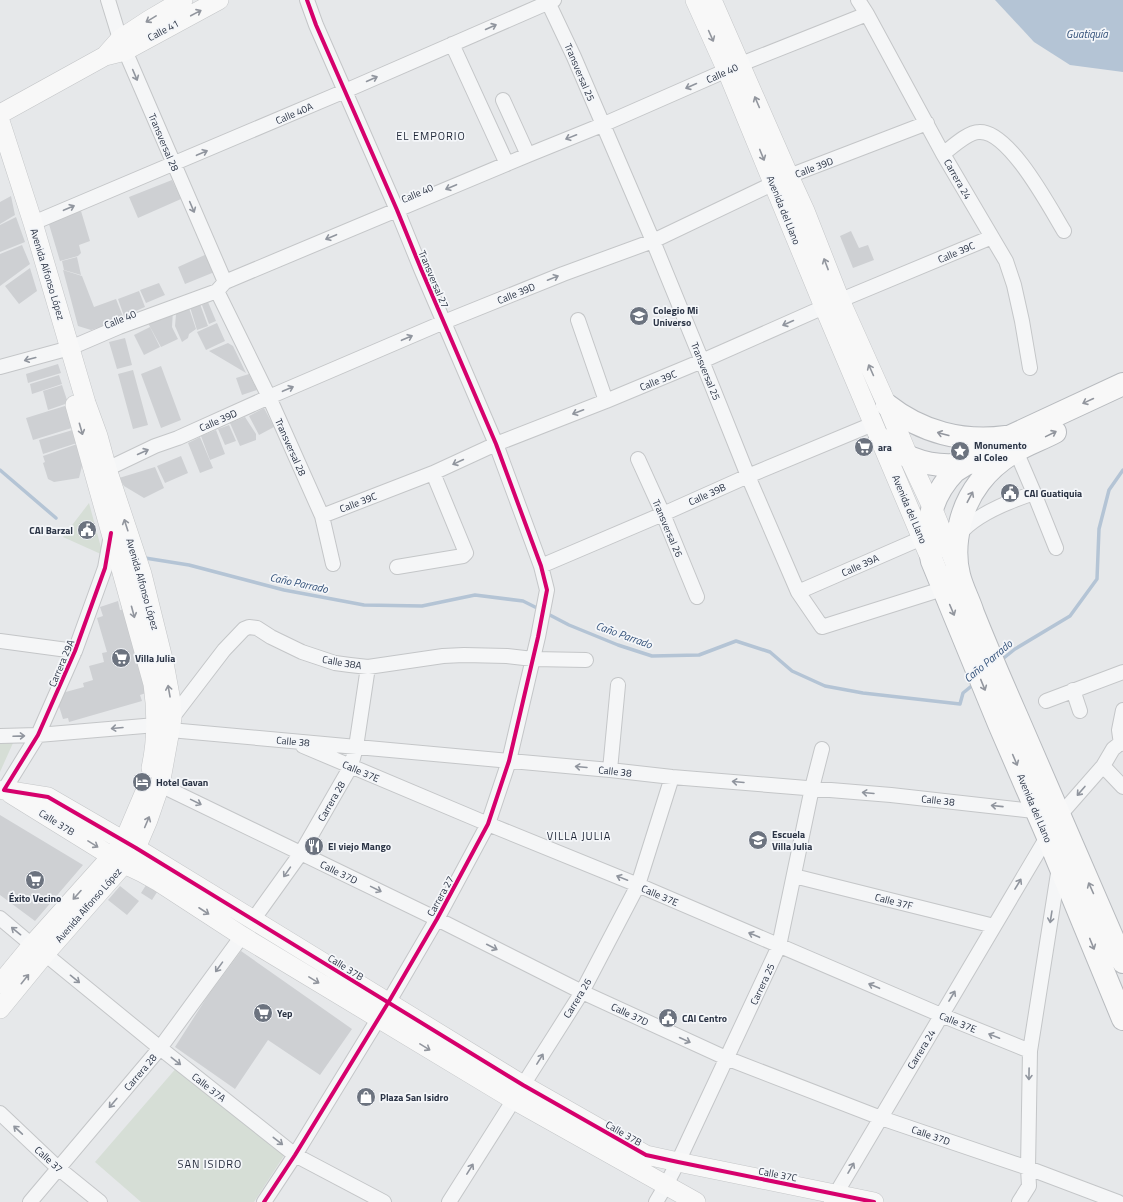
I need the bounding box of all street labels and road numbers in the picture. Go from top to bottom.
street label: Calle 41 [145,16,182,45]
street label: Transversal 25 [561,41,599,104]
street label: Calle 40 [704,60,741,87]
street label: Calle 40A [273,99,315,128]
street label: Transversal 28 [145,111,183,174]
street label: Calle 39D [793,153,836,182]
street label: Carrera 24 [940,156,975,202]
street label: Avenida del Llano [763,173,804,247]
street label: Calle 40 [399,180,436,207]
street label: Avenida Alfonso López [26,227,69,322]
street label: Calle 39C [935,238,978,267]
street label: Transversal 27 [415,248,452,310]
street label: Calle 39D [495,279,538,308]
street label: Calle 40 [102,306,139,333]
street label: Transversal 25 [687,340,724,403]
street label: Calle 39C [637,366,680,395]
street label: Calle 39D [197,405,240,435]
street label: Transversal 28 [271,416,310,479]
street label: Avenida del Llano [888,473,931,546]
street label: Calle 39B [686,480,728,509]
street label: Calle 39C [337,488,380,516]
street label: Transversal 26 [649,497,687,560]
street label: Avenida Alfonso López [122,537,163,632]
street label: Calle 39A [839,551,881,580]
street label: Carrera 29A [45,637,78,689]
street label: Calle 38A [321,652,363,673]
street label: Calle 38 [276,733,311,750]
street label: Calle 37E [340,757,382,786]
street label: Calle 38 [597,762,633,781]
street label: Avenida del Llano [1013,772,1056,845]
street label: Carrera 28 [314,778,349,824]
street label: Calle 38 [920,791,956,810]
street label: Calle 37B [36,806,78,839]
street label: Calle 37D [318,857,360,888]
street label: Avenida Alfonso López [52,864,125,946]
street label: Carrera 27 [423,873,458,919]
street label: Calle 37E [639,881,681,910]
street label: Calle 37F [873,890,915,913]
street label: Calle 37B [325,951,367,984]
street label: Carrera 25 [746,961,779,1007]
street label: Carrera 26 [560,975,595,1021]
street label: Calle 37D [608,999,651,1030]
street label: Calle 37E [937,1008,979,1037]
street label: Carrera 24 [904,1026,939,1072]
street label: Carrera 28 [120,1050,161,1094]
street label: Calle 37A [189,1069,229,1105]
street label: Calle 37B [603,1117,645,1150]
street label: Calle 37D [909,1122,952,1149]
street label: Calle 37 [31,1143,66,1176]
street label: Calle 37C [757,1163,799,1186]

